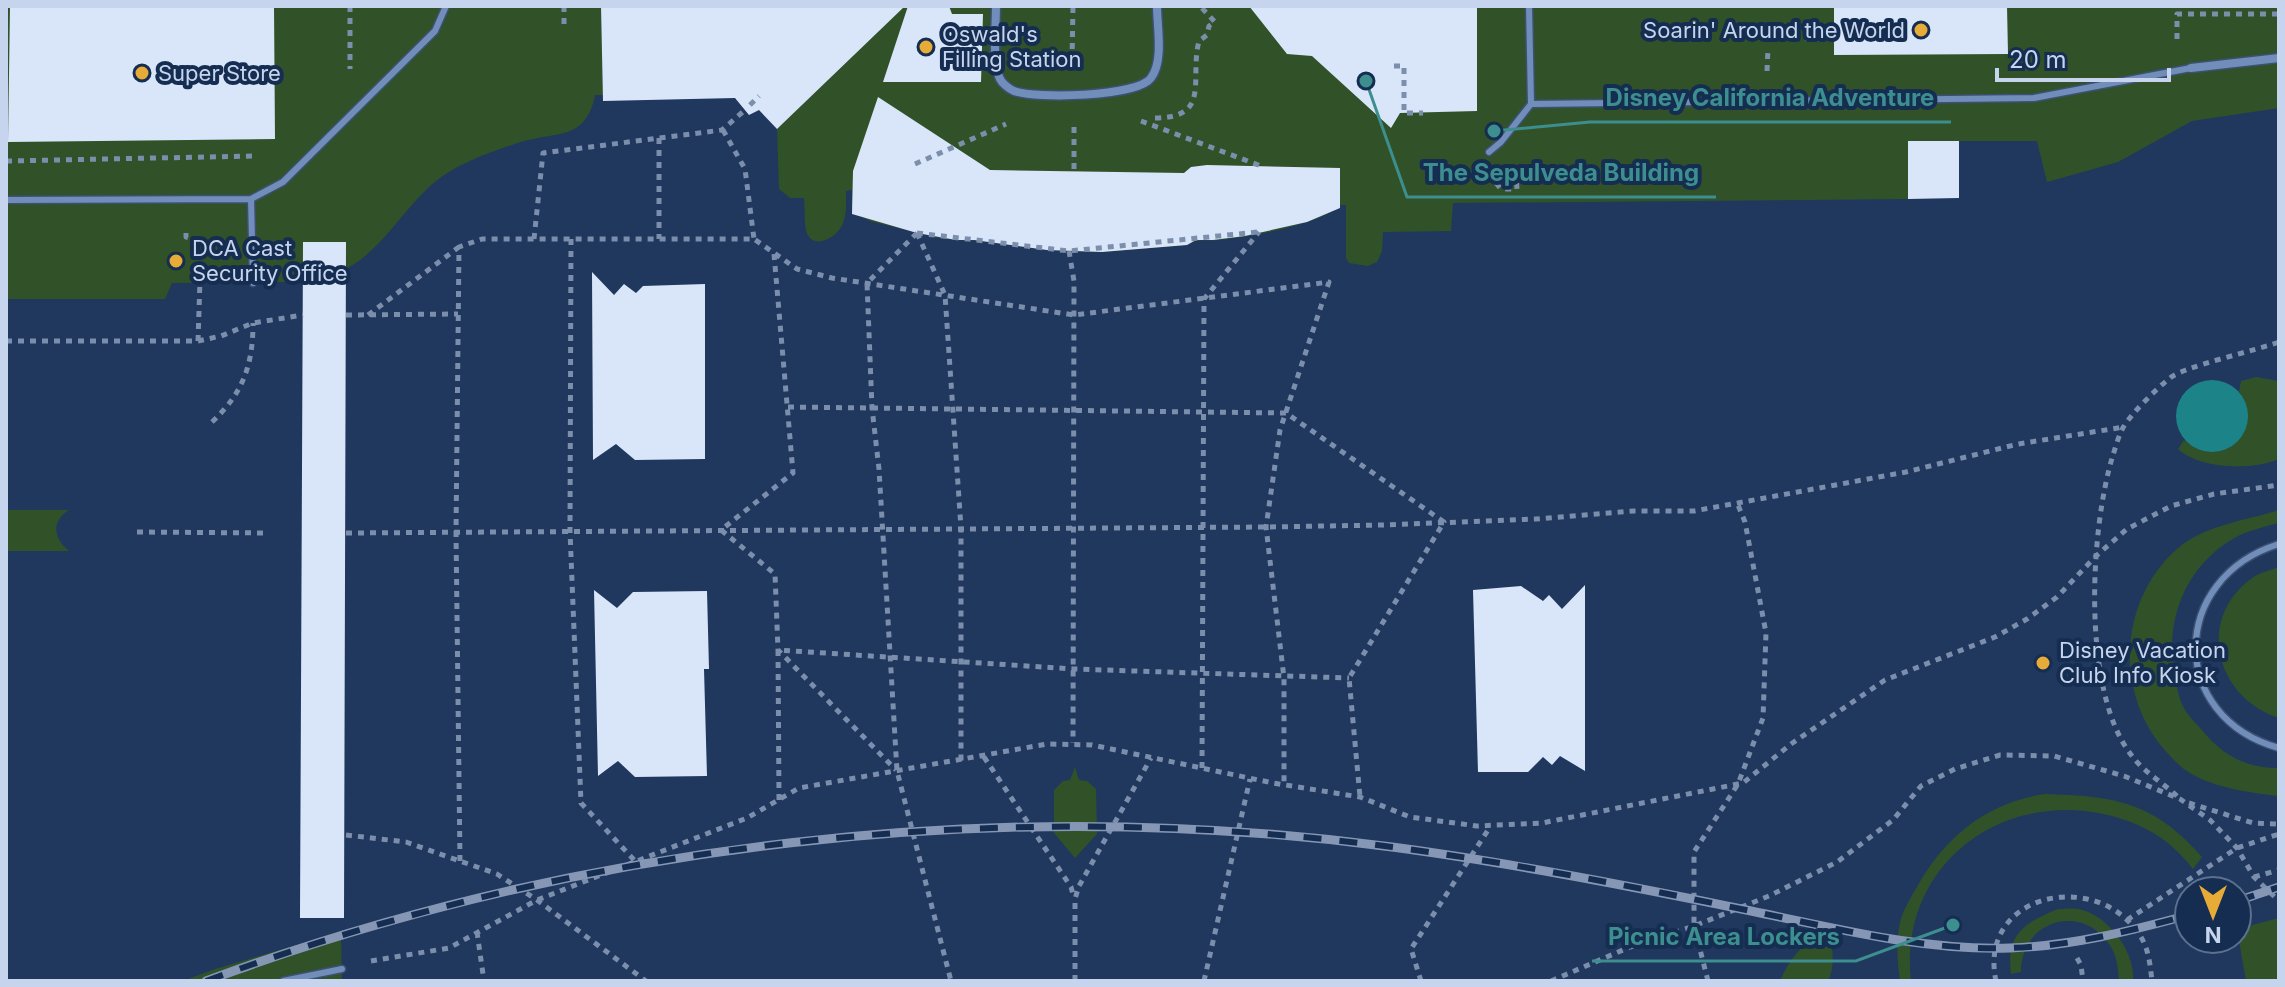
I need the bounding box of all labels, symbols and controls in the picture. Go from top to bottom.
place label: Soarin' Around the World [1643,17,1905,43]
place label: Oswald's Filling Station [942,21,1081,72]
marker: Soarin' Around the World [1912,21,1930,39]
scale bar [1997,32,2169,82]
marker: Oswald's Filling Station [917,38,935,56]
text: 20 m [2009,45,2067,74]
place label: Super Store [158,60,281,86]
marker: Super Store [133,64,151,82]
callout: Disney California Adventure [1590,74,1951,122]
text: Disney California Adventure [1606,83,1934,112]
callout: The Sepulveda Building [1407,149,1716,197]
text: The Sepulveda Building [1423,158,1699,187]
place label: DCA Cast Security Office [192,235,348,286]
marker: DCA Cast Security Office [167,252,185,270]
place label: Disney Vacation Club Info Kiosk [2059,637,2226,688]
marker: Disney Vacation Club Info Kiosk [2034,654,2052,672]
north arrow [2173,875,2253,955]
callout: Picnic Area Lockers [1592,913,1856,961]
text: Picnic Area Lockers [1608,922,1840,951]
text: N [2205,922,2221,948]

